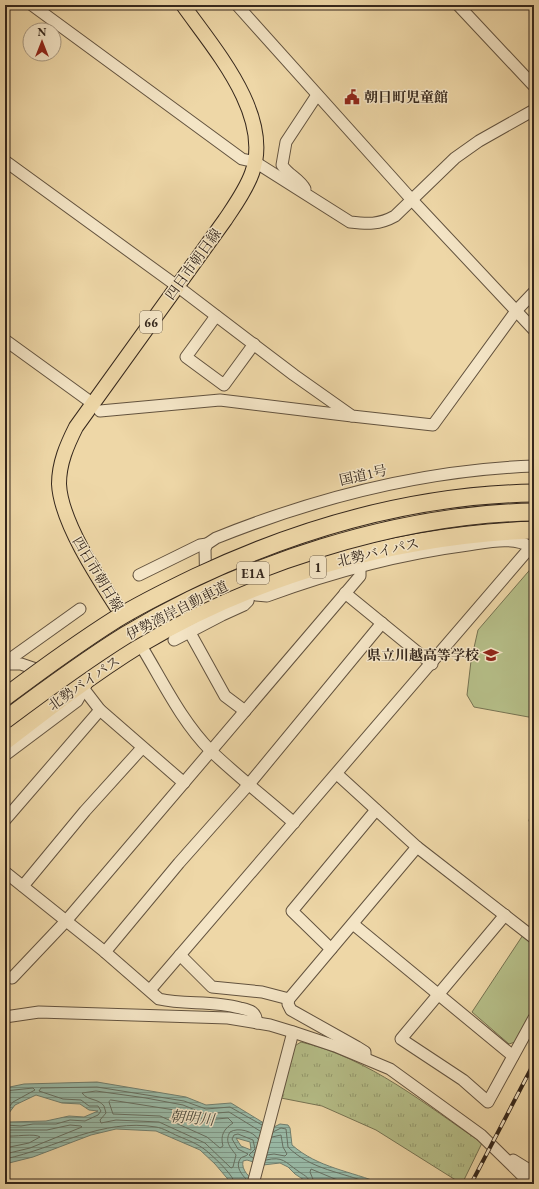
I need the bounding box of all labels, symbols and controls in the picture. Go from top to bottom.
north arrow [22,22,62,62]
text: N [38,25,47,39]
public building icon: 朝日町児童館 [343,88,361,106]
place label: 朝日町児童館 [364,88,448,106]
street label: 四日市朝日線 [161,225,225,303]
road number: 66 [140,311,162,333]
street label: 国道1号 [337,461,389,489]
street label: 四日市朝日線 [69,533,127,615]
street label: 北勢バイパス [335,534,421,570]
road number: 1 [310,556,326,578]
road number: E1A [237,562,269,584]
street label: 伊勢湾岸自動車道 [123,577,231,643]
place label: 県立川越高等学校 [367,646,479,664]
school or university icon: 県立川越高等学校 [482,646,500,664]
street label: 北勢バイパス [45,652,123,714]
water label: 朝明川 [169,1106,217,1129]

